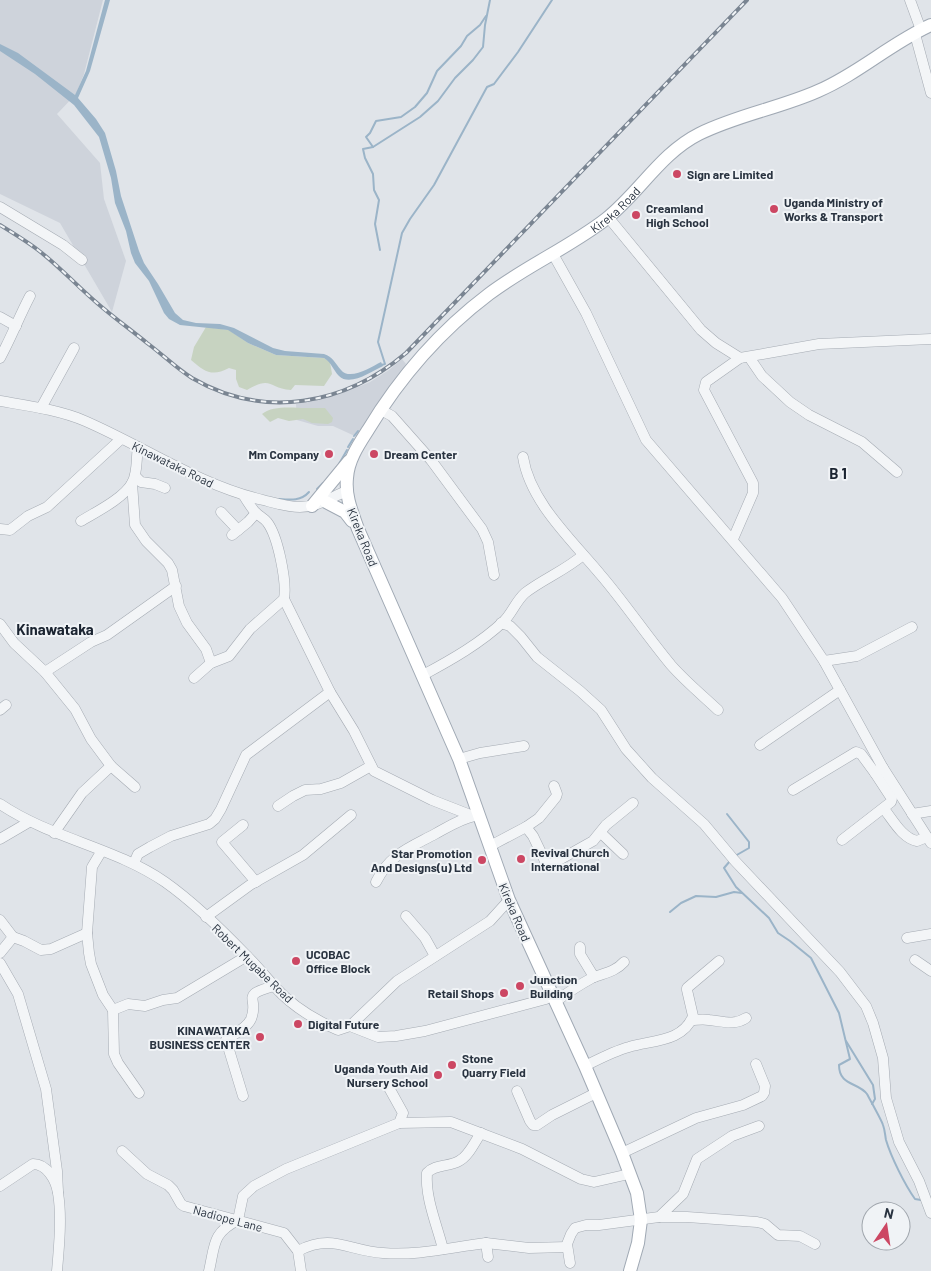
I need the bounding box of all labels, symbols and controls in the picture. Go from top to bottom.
place label: Sign are Limited [687,167,774,181]
marker: Sign are Limited [671,168,683,180]
street label: Kireka Road [587,184,643,235]
place label: Uganda Ministry of Works & Transport [784,195,884,223]
place label: Creamland High School [646,201,709,229]
marker: Uganda Ministry of Works & Transport [768,203,780,215]
marker: Creamland High School [630,209,642,221]
street label: Kinawataka Road [130,438,216,490]
place label: Mm Company [249,447,319,461]
place label: Dream Center [384,447,458,461]
marker: Mm Company [323,448,335,460]
marker: Dream Center [368,448,380,460]
district label: B 1 [829,464,847,482]
street label: Kireka Road [345,506,381,568]
district label: Kinawataka [16,620,94,638]
place label: Revival Church International [531,845,609,873]
place label: Star Promotion And Designs(u) Ltd [371,846,472,874]
marker: Revival Church International [515,853,527,865]
marker: Star Promotion And Designs(u) Ltd [476,854,488,866]
street label: Kireka Road [496,881,534,943]
street label: Robert Mugabe Road [210,921,296,1005]
place label: UCOBAC Office Block [306,947,371,975]
marker: UCOBAC Office Block [290,955,302,967]
place label: Junction Building [530,972,577,1000]
marker: Junction Building [514,980,526,992]
place label: Retail Shops [428,986,494,1000]
marker: Retail Shops [498,987,510,999]
place label: Digital Future [308,1017,380,1031]
marker: Digital Future [292,1018,304,1030]
place label: KINAWATAKA BUSINESS CENTER [149,1023,250,1051]
marker: KINAWATAKA BUSINESS CENTER [254,1031,266,1043]
place label: Stone Quarry Field [462,1051,526,1079]
marker: Stone Quarry Field [446,1059,458,1071]
place label: Uganda Youth Aid Nursery School [334,1061,428,1089]
marker: Uganda Youth Aid Nursery School [432,1069,444,1081]
north arrow [861,1201,911,1251]
street label: Nadiope Lane [192,1202,264,1234]
text: N [883,1204,895,1222]

